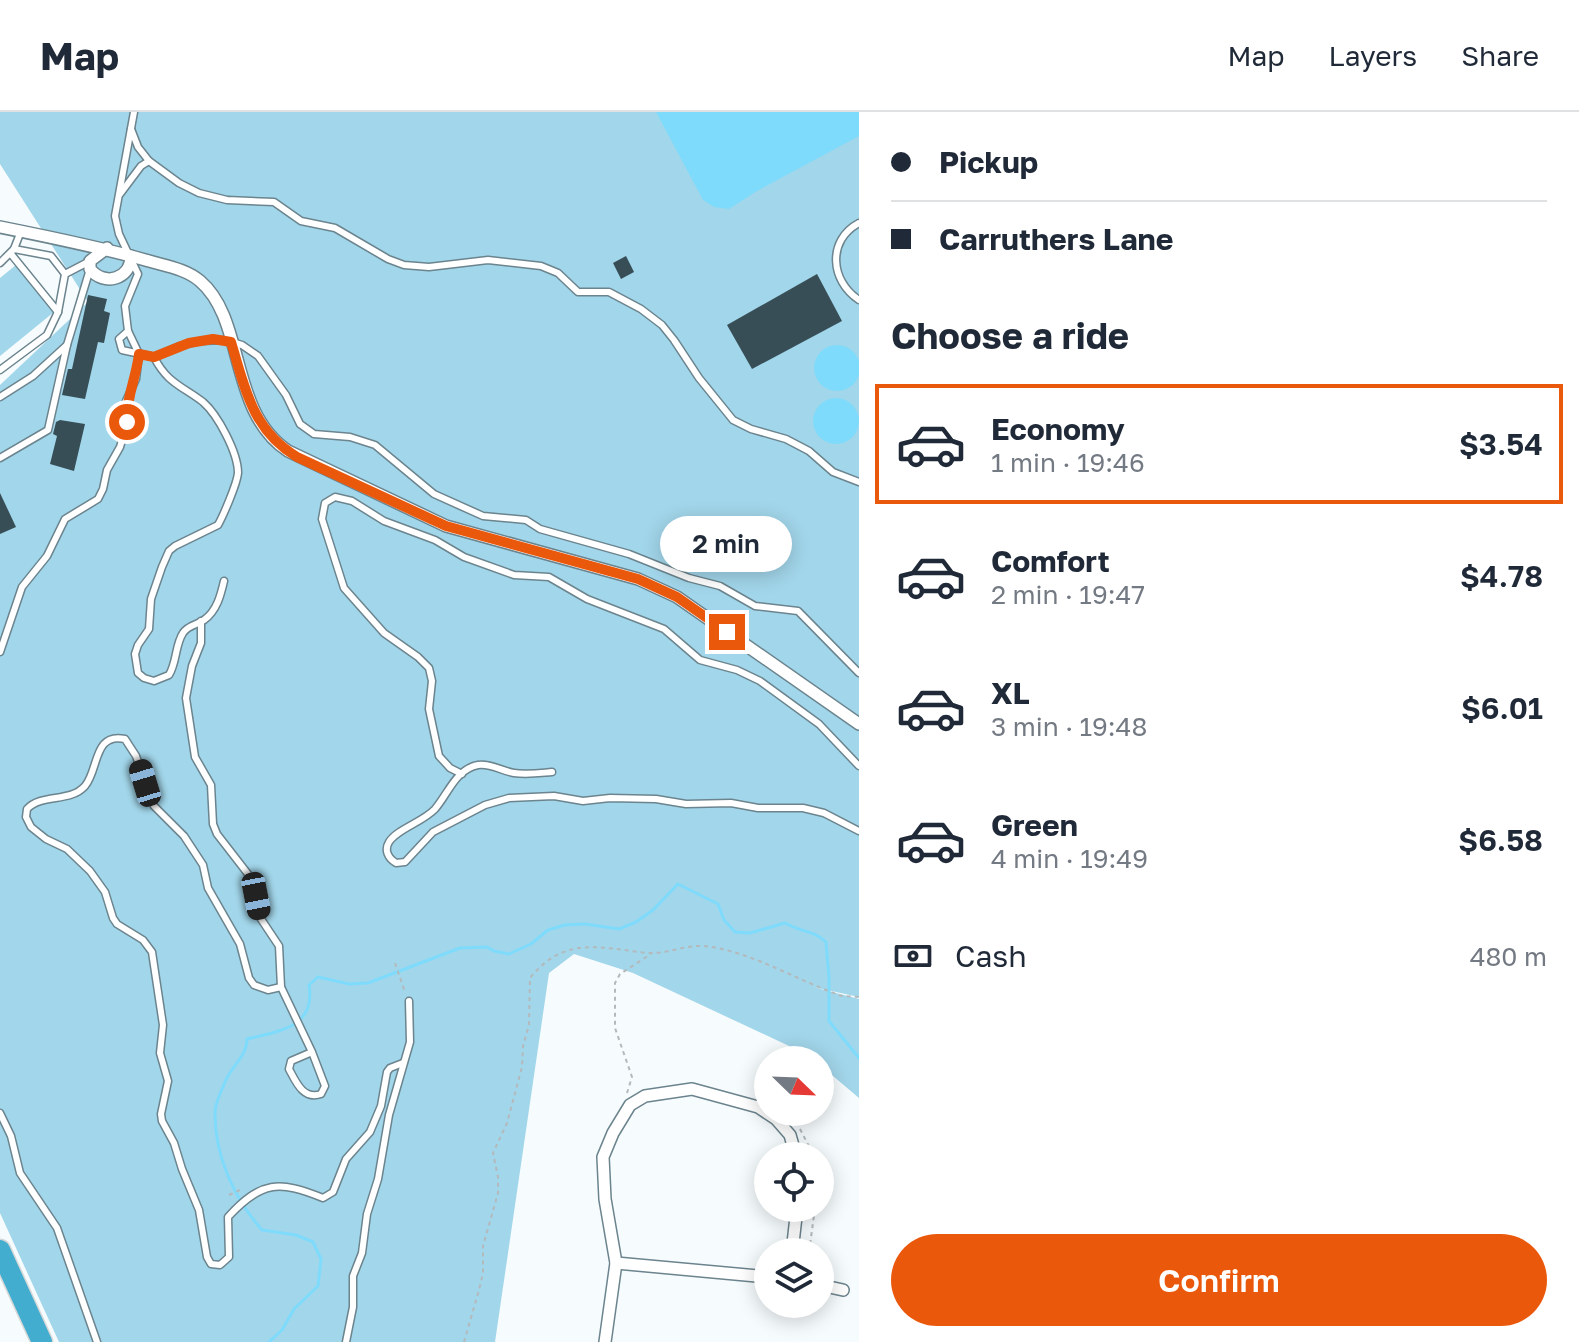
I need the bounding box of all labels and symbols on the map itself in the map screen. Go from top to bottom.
route start [109,404,145,440]
callout: 2 min [661,516,793,572]
route end [709,614,745,650]
car [127,757,163,809]
car [240,870,272,922]
north arrow [754,1046,834,1126]

